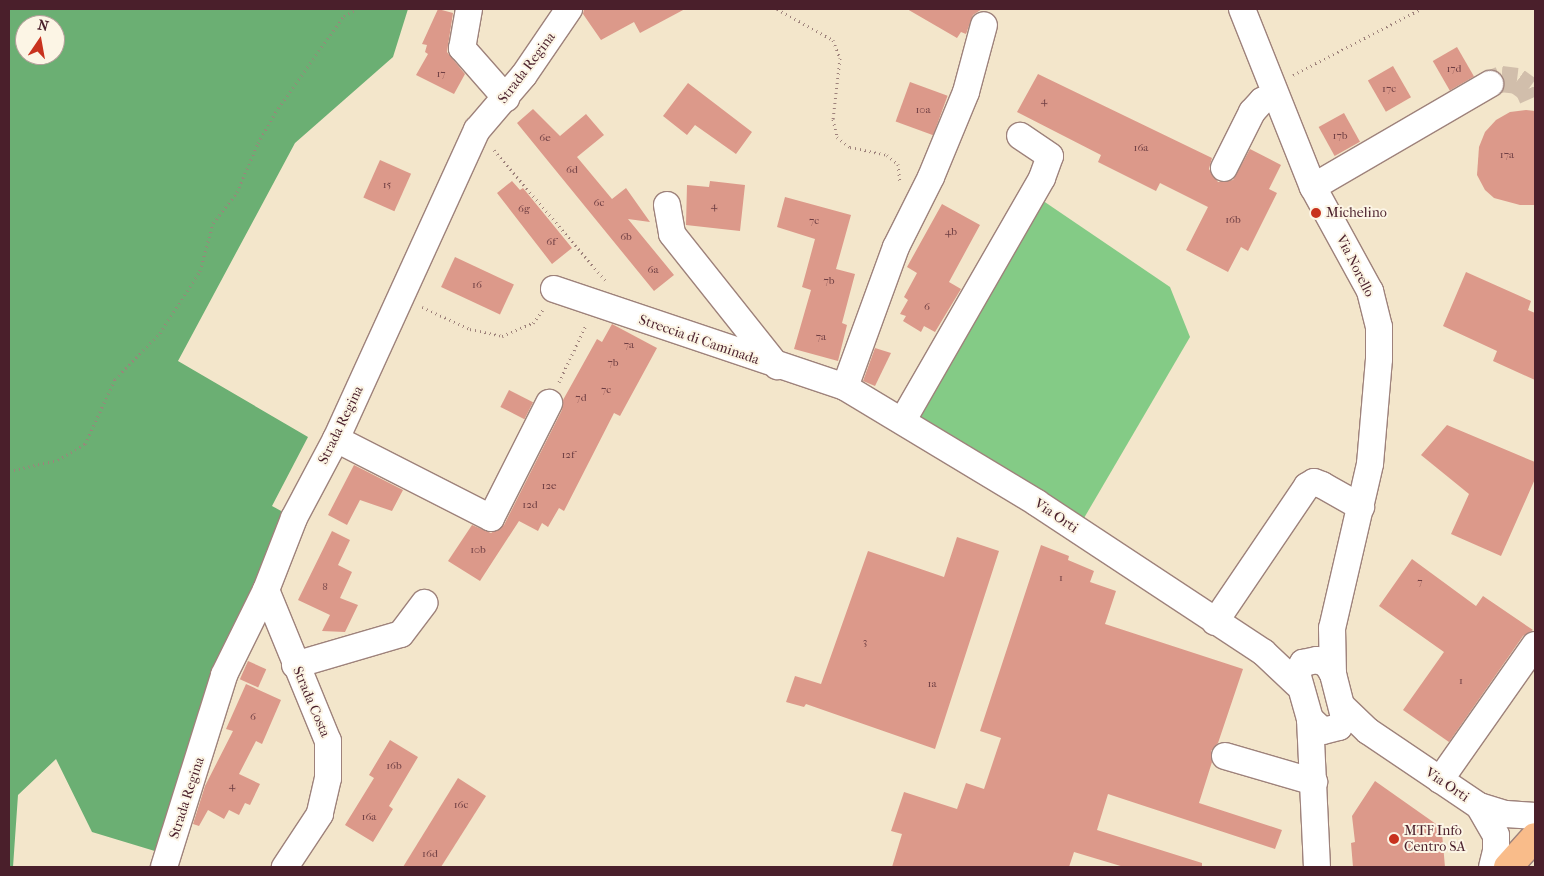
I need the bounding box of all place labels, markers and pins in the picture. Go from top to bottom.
place label: Michelino [1326,205,1387,221]
marker: Michelino [1310,207,1322,219]
place label: MTF Info Centro SA [1404,823,1466,856]
marker: MTF Info Centro SA [1388,833,1400,845]

